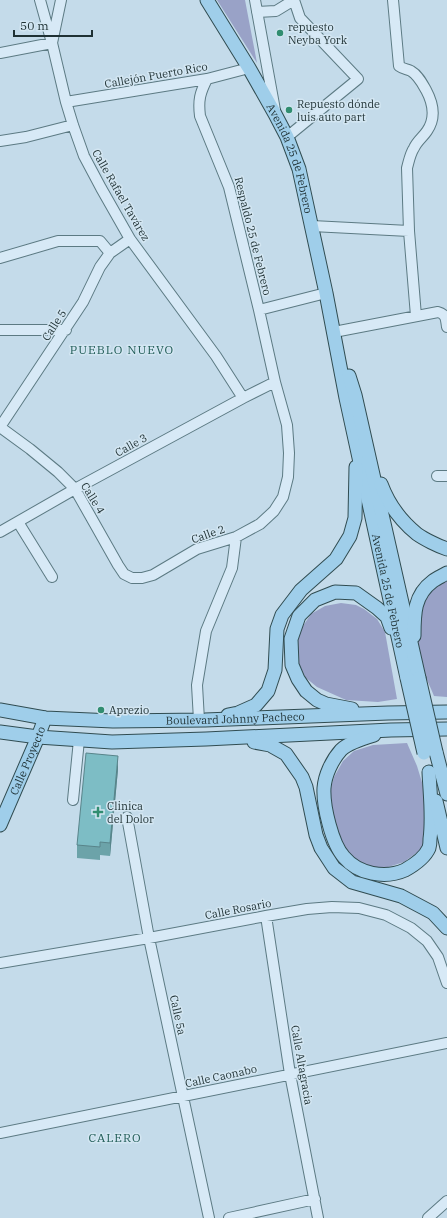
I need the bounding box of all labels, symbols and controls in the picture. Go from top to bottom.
scale bar [14,12,92,38]
text: 50 m [20,18,49,33]
place label: repuesto Neyba York [288,20,348,47]
marker: repuesto Neyba York [275,28,285,38]
street label: Callejón Puerto Rico [103,59,209,91]
place label: Repuesto dónde luis auto part [297,97,380,124]
street label: Avenida 25 de Febrero [263,101,315,215]
marker: Repuesto dónde luis auto part [284,105,294,115]
street label: Calle Rafael Tavárez [89,147,153,244]
street label: Respaldo 25 de Febrero [231,175,275,297]
street label: Calle 5 [39,307,69,343]
district label: PUEBLO NUEVO [70,342,174,357]
street label: Calle 3 [112,430,150,460]
street label: Calle 4 [78,480,108,517]
street label: Calle 2 [189,522,227,546]
street label: Avenida 25 de Febrero [369,532,407,649]
place label: Aprezio [109,703,149,717]
marker: Aprezio [96,705,106,715]
street label: Boulevard Johnny Pacheco [166,709,305,727]
street label: Calle Proyecto [7,724,48,797]
place label: Clinica del Dolor [107,799,154,826]
marker: Clinica del Dolor [92,806,104,818]
street label: Calle Rosario [204,896,272,922]
street label: Calle 5a [167,994,189,1036]
street label: Calle Altagracia [288,1024,316,1106]
street label: Calle Caonabo [184,1062,258,1090]
district label: CALERO [88,1130,142,1145]

